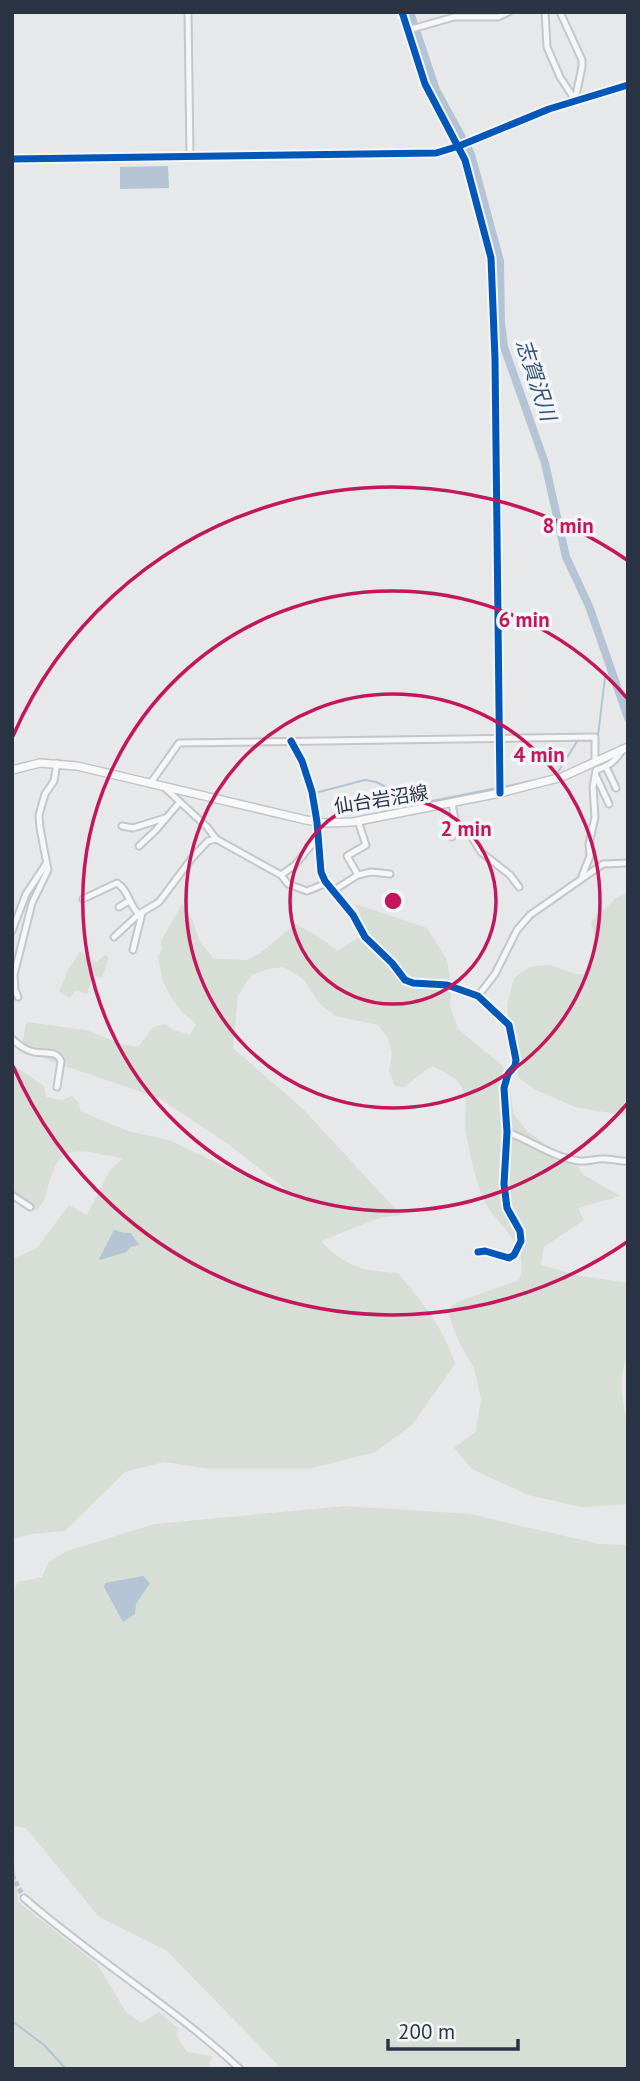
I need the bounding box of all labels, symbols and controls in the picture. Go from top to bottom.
water label: 志賀沢川 [511,336,563,426]
text: 8 min [542,512,594,539]
text: 6 min [498,606,550,633]
text: 4 min [513,741,565,768]
street label: 仙台岩沼線 [332,780,430,818]
text: 2 min [440,815,492,842]
centre of rings [381,889,405,913]
scale bar [388,2008,518,2052]
text: 200 m [398,2018,455,2045]

